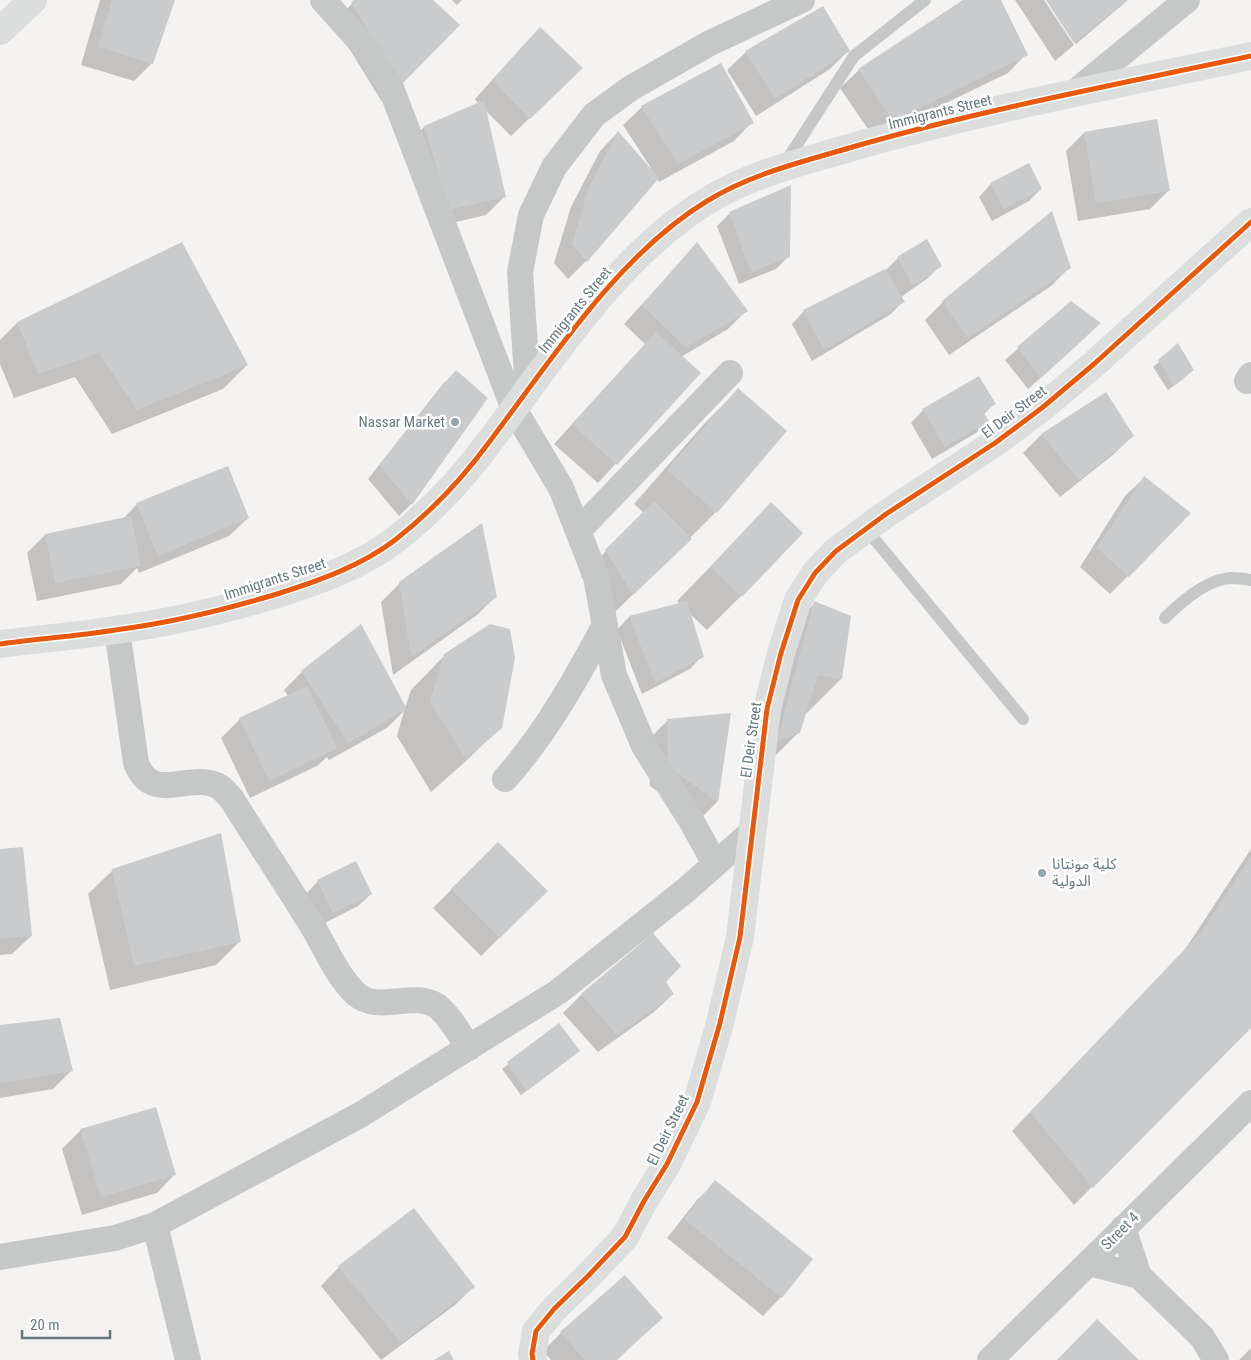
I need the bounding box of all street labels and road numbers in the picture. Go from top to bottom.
street label: Immigrants Street [887,90,993,134]
street label: Immigrants Street [535,263,615,357]
street label: El Deir Street [978,382,1050,442]
street label: Immigrants Street [222,554,328,604]
street label: El Deir Street [737,701,765,779]
street label: El Deir Street [643,1092,693,1168]
street label: Street 4 [1097,1208,1143,1254]

